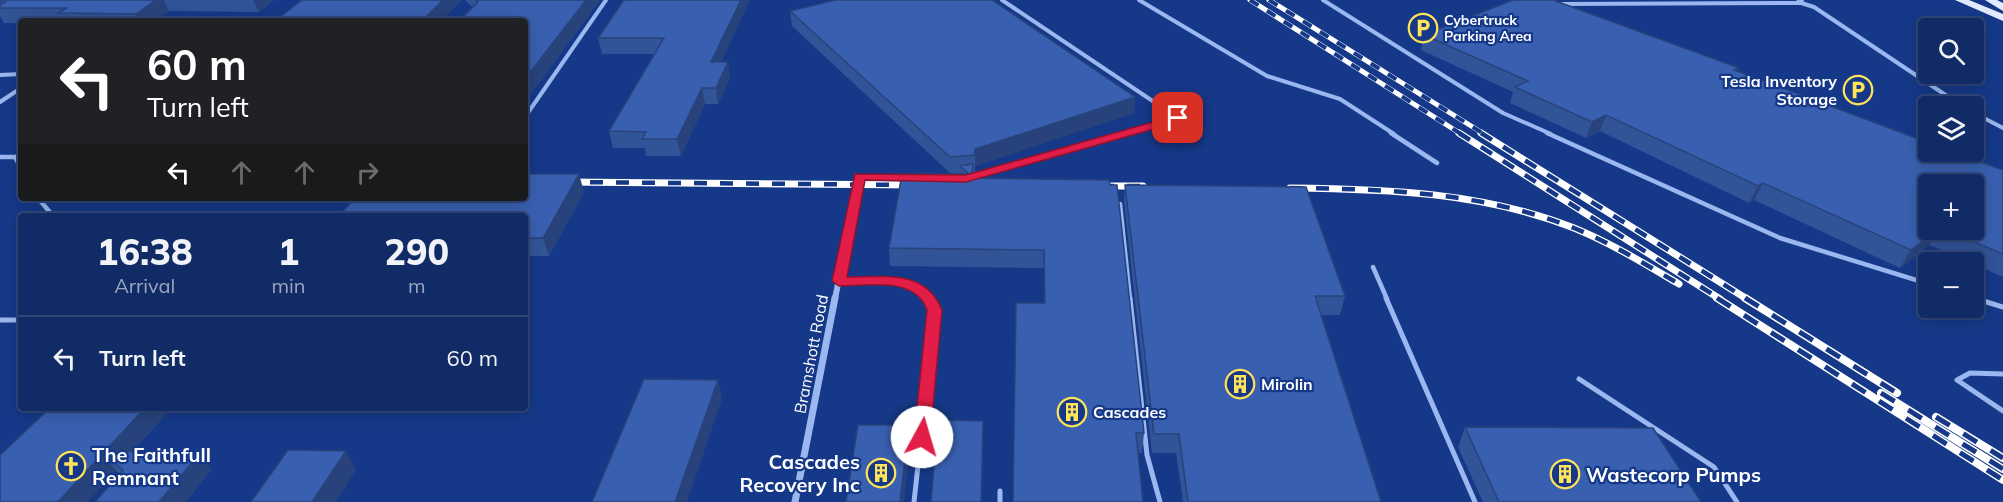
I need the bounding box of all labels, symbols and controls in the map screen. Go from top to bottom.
place label: Cybertruck Parking Area [1444,11,1532,45]
parking icon: Cybertruck Parking Area [1407,12,1439,44]
map controls [1918,18,1984,318]
button: search [1918,18,1984,84]
text: 60 m [147,38,247,91]
icon: left [48,42,126,120]
place label: Tesla Inventory Storage [1721,71,1837,109]
parking icon: Tesla Inventory Storage [1842,74,1874,106]
text: Turn left [147,90,249,124]
pin [1152,92,1203,143]
button: layers [1918,96,1984,162]
icon: arrive [1161,101,1194,134]
icon: left [162,156,195,189]
icon: ahead [225,156,258,189]
icon: ahead [288,156,321,189]
icon: right [351,156,384,189]
button: + [1918,174,1984,240]
text: 16:38 [97,229,193,274]
text: 1 [278,229,299,274]
text: 290 [384,229,449,274]
button: − [1918,252,1984,318]
text: Arrival [114,273,175,298]
text: min [271,273,306,298]
text: m [408,273,426,298]
street label: Bramshott Road [790,293,832,415]
icon: left [48,342,81,375]
text: Turn left [99,344,186,372]
text: 60 m [447,344,498,372]
building icon: Mirolin [1224,368,1256,400]
place label: Mirolin [1261,374,1313,394]
building icon: Cascades [1056,396,1088,428]
place label: Cascades [1093,402,1166,422]
position arrow [890,405,954,469]
place label: The Faithfull Remnant [92,442,211,490]
place label: Cascades Recovery Inc [739,449,860,497]
church icon: The Faithfull Remnant [55,450,87,482]
building icon: Cascades Recovery Inc [865,457,897,489]
building icon: Wastecorp Pumps [1549,458,1581,490]
place label: Wastecorp Pumps [1586,462,1761,487]

